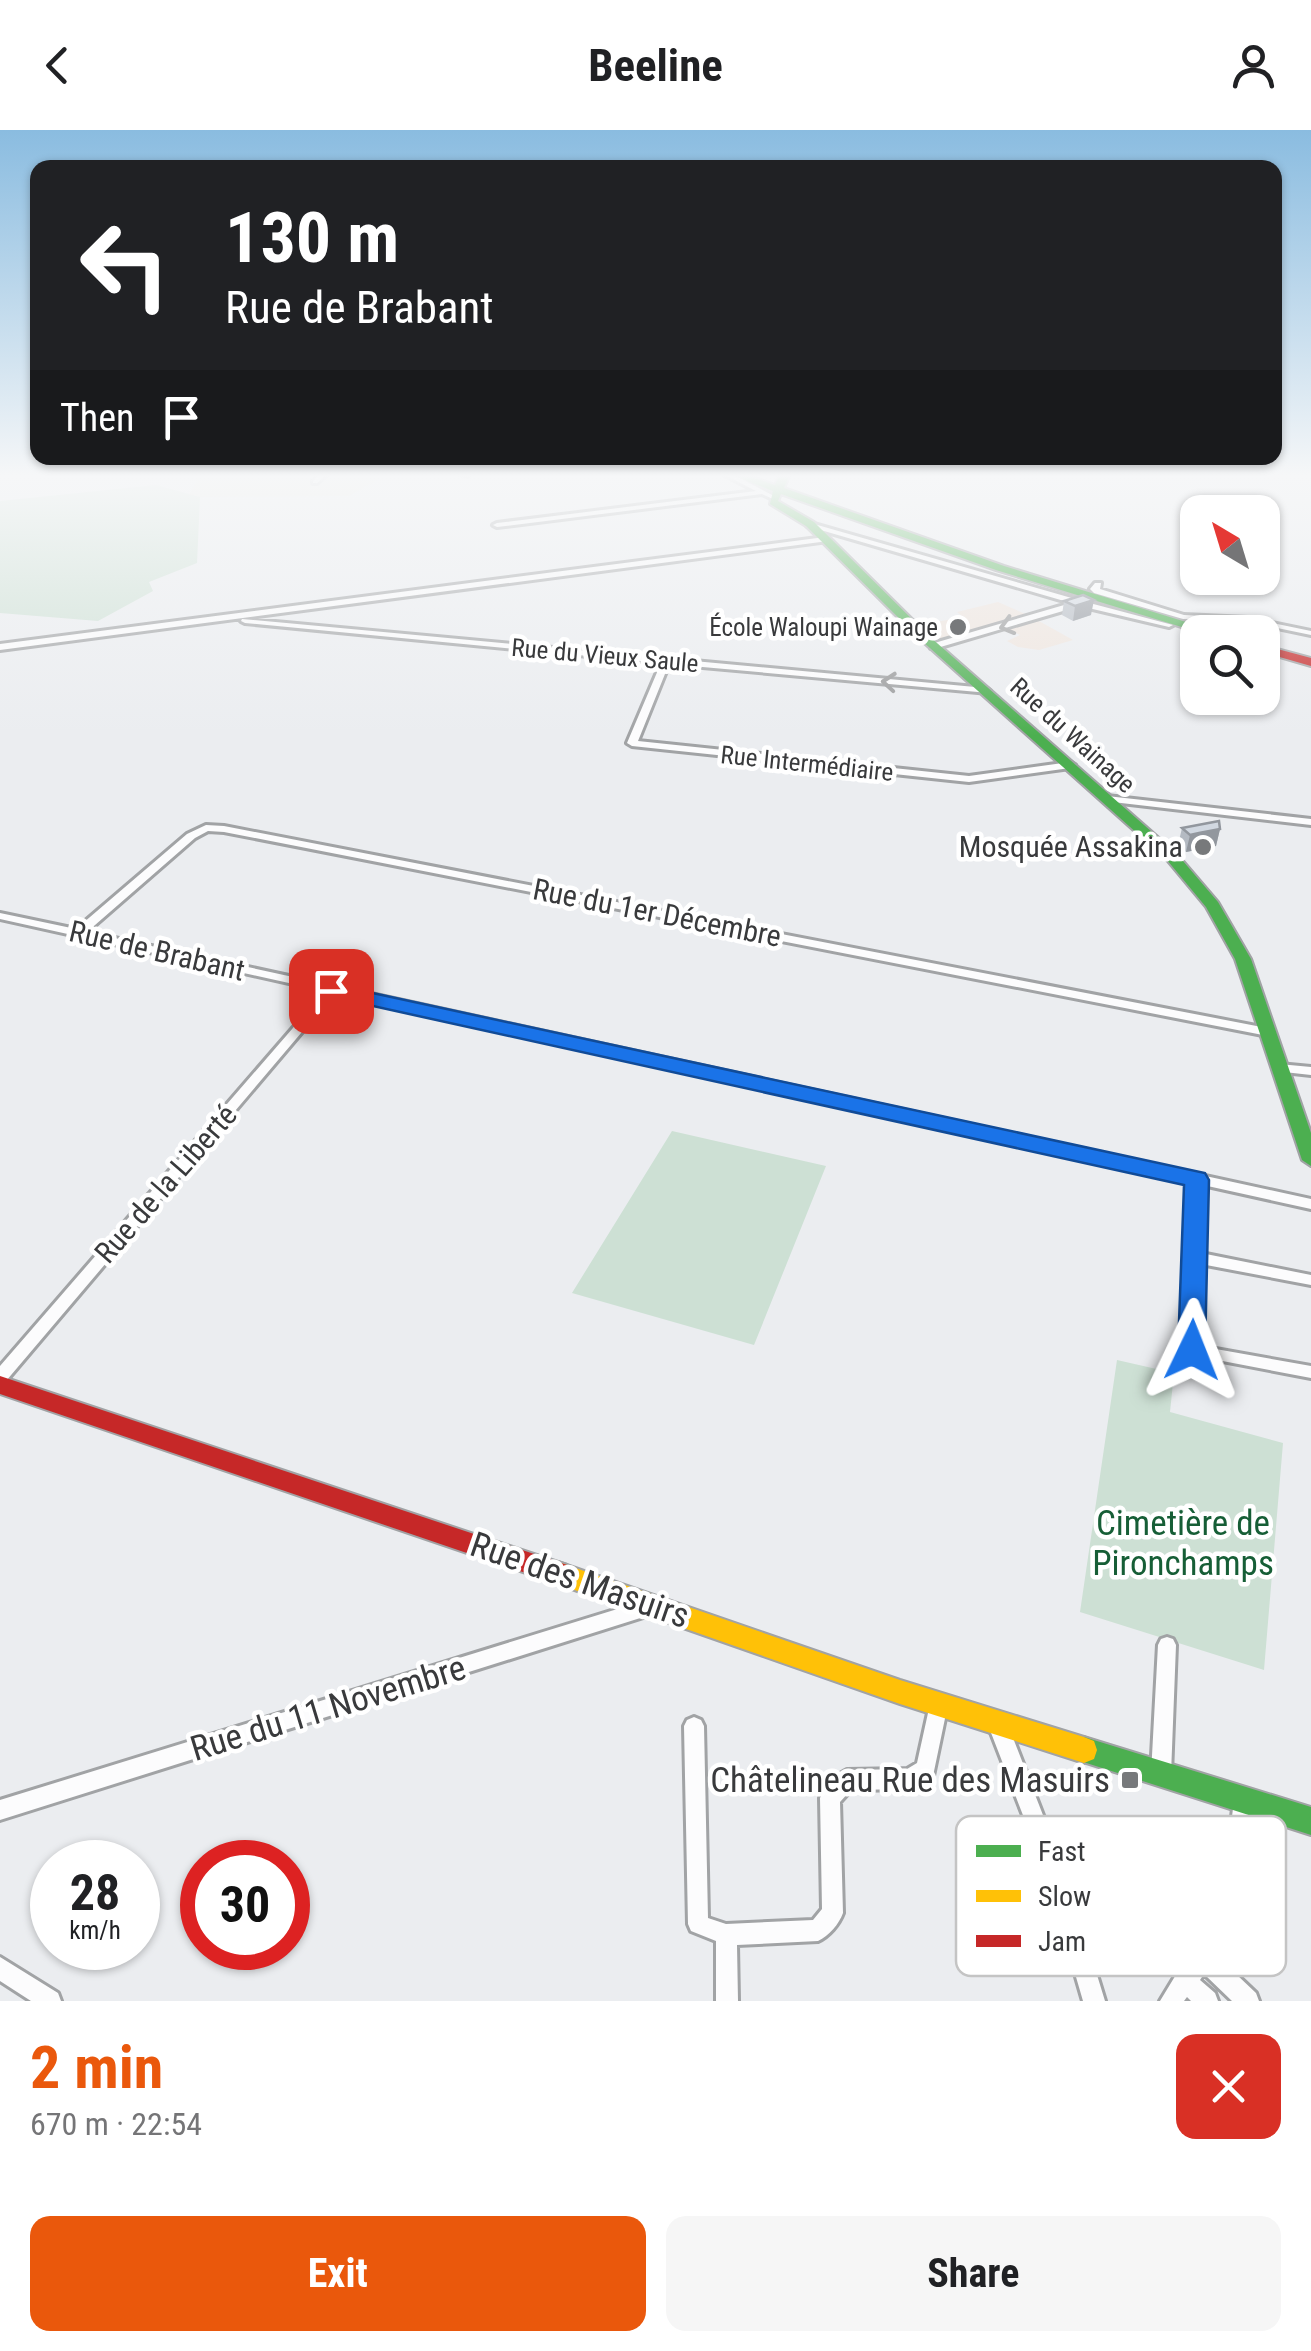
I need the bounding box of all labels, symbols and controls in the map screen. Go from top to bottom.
icon: back [30,38,85,93]
icon: person [1226,38,1281,93]
text: Beeline [588,39,723,92]
text: 130 m [225,197,399,279]
icon: left [60,200,190,330]
text: Rue de Brabant [225,281,494,334]
icon: arrive [154,390,209,445]
text: Then [60,396,134,440]
north arrow [1180,495,1280,595]
map controls [1180,495,1280,715]
place label: École Waloupi Wainage [709,612,938,642]
one-way arrow [999,614,1016,635]
button: search [1180,615,1280,715]
marker: École Waloupi Wainage [947,616,969,638]
street label: Rue du Vieux Saule [510,633,700,678]
one-way arrow [881,672,897,694]
street label: Rue du Wainage [1004,672,1141,799]
street label: Rue Intermédiaire [719,740,895,787]
place label: Mosquée Assakina [959,829,1183,864]
marker: Mosquée Assakina [1192,836,1214,858]
street label: Rue du 1er Décembre [530,871,784,954]
street label: Rue de Brabant [66,913,248,988]
pin [289,949,374,1034]
icon: arrive [304,964,359,1019]
street label: Rue de la Liberté [87,1097,244,1270]
position arrow [1140,1298,1244,1402]
park label: Cimetière de Pironchamps [1092,1503,1274,1584]
street label: Rue des Masuirs [465,1524,695,1637]
street label: Rue du 11 Novembre [186,1647,471,1770]
place label: Châtelineau Rue des Masuirs [710,1760,1110,1801]
marker: Châtelineau Rue des Masuirs [1119,1769,1141,1791]
legend [956,1816,1286,1976]
text: Fast [1038,1835,1085,1868]
speed limit sign: 30 [180,1840,310,1970]
text: 28 [70,1864,120,1922]
text: Slow [1038,1880,1091,1913]
text: km/h [69,1916,121,1945]
text: Jam [1038,1925,1086,1958]
text: 2 min [30,2032,163,2103]
button: close [1176,2034,1281,2139]
text: 670 m · 22:54 [30,2105,202,2143]
button: Exit [30,2216,646,2331]
button: Share [666,2216,1281,2331]

